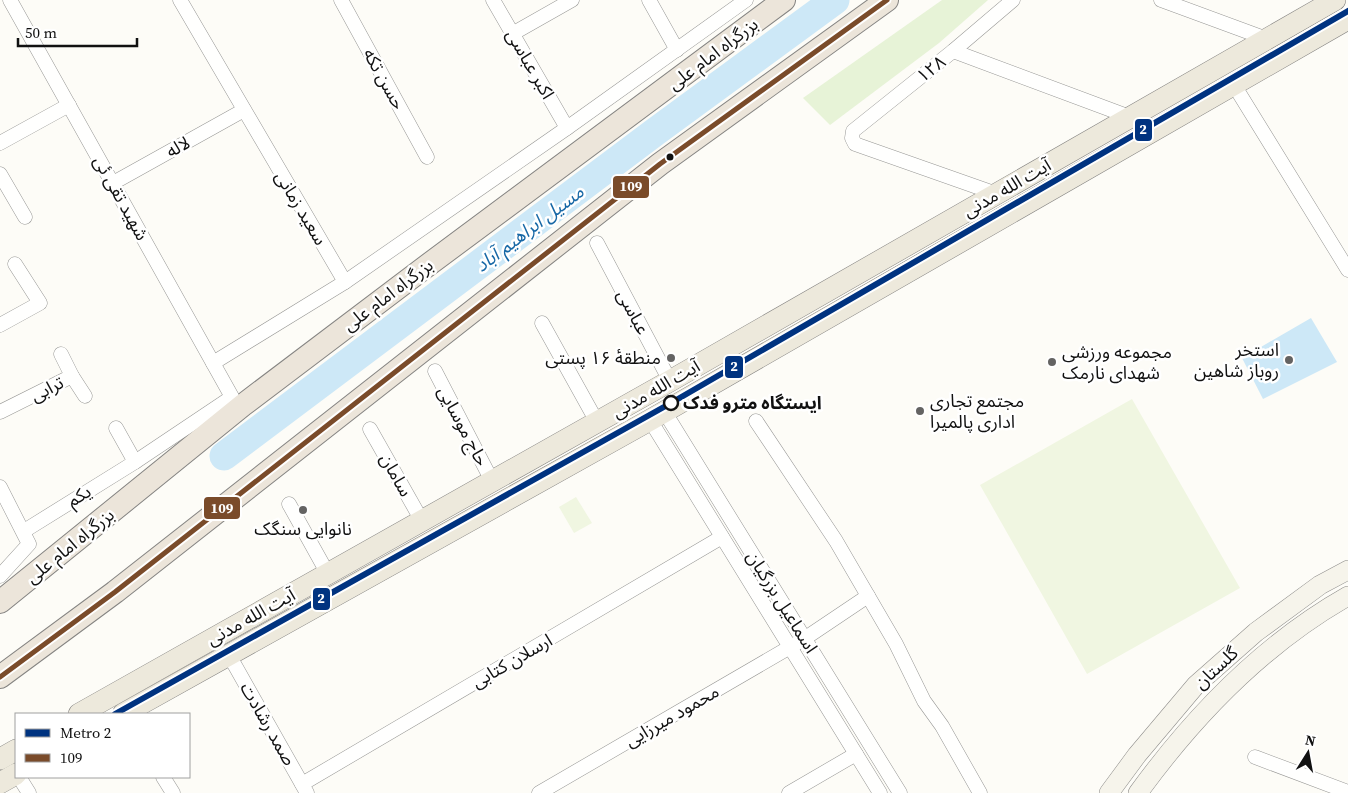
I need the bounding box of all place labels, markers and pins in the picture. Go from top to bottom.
unlabelled marker [665,152,675,162]
place label: استخر روباز شاهین [1194,337,1279,383]
place label: مجموعه ورزشی شهدای نارمک [1062,339,1172,385]
place label: منطقهٔ ۱۶ پستی [545,345,661,370]
marker: منطقهٔ ۱۶ پستی [665,352,677,364]
marker: استخر روباز شاهین [1283,354,1295,366]
marker: مجموعه ورزشی شهدای نارمک [1046,356,1058,368]
place label: مجتمع تجاری اداری پالمیرا [930,388,1024,434]
place label: ایستگاه مترو فدک [683,390,822,415]
marker: ایستگاه مترو فدک [663,395,679,411]
marker: مجتمع تجاری اداری پالمیرا [914,405,926,417]
marker: نانوایی سنگک [297,504,309,516]
place label: نانوایی سنگک [254,516,352,541]

